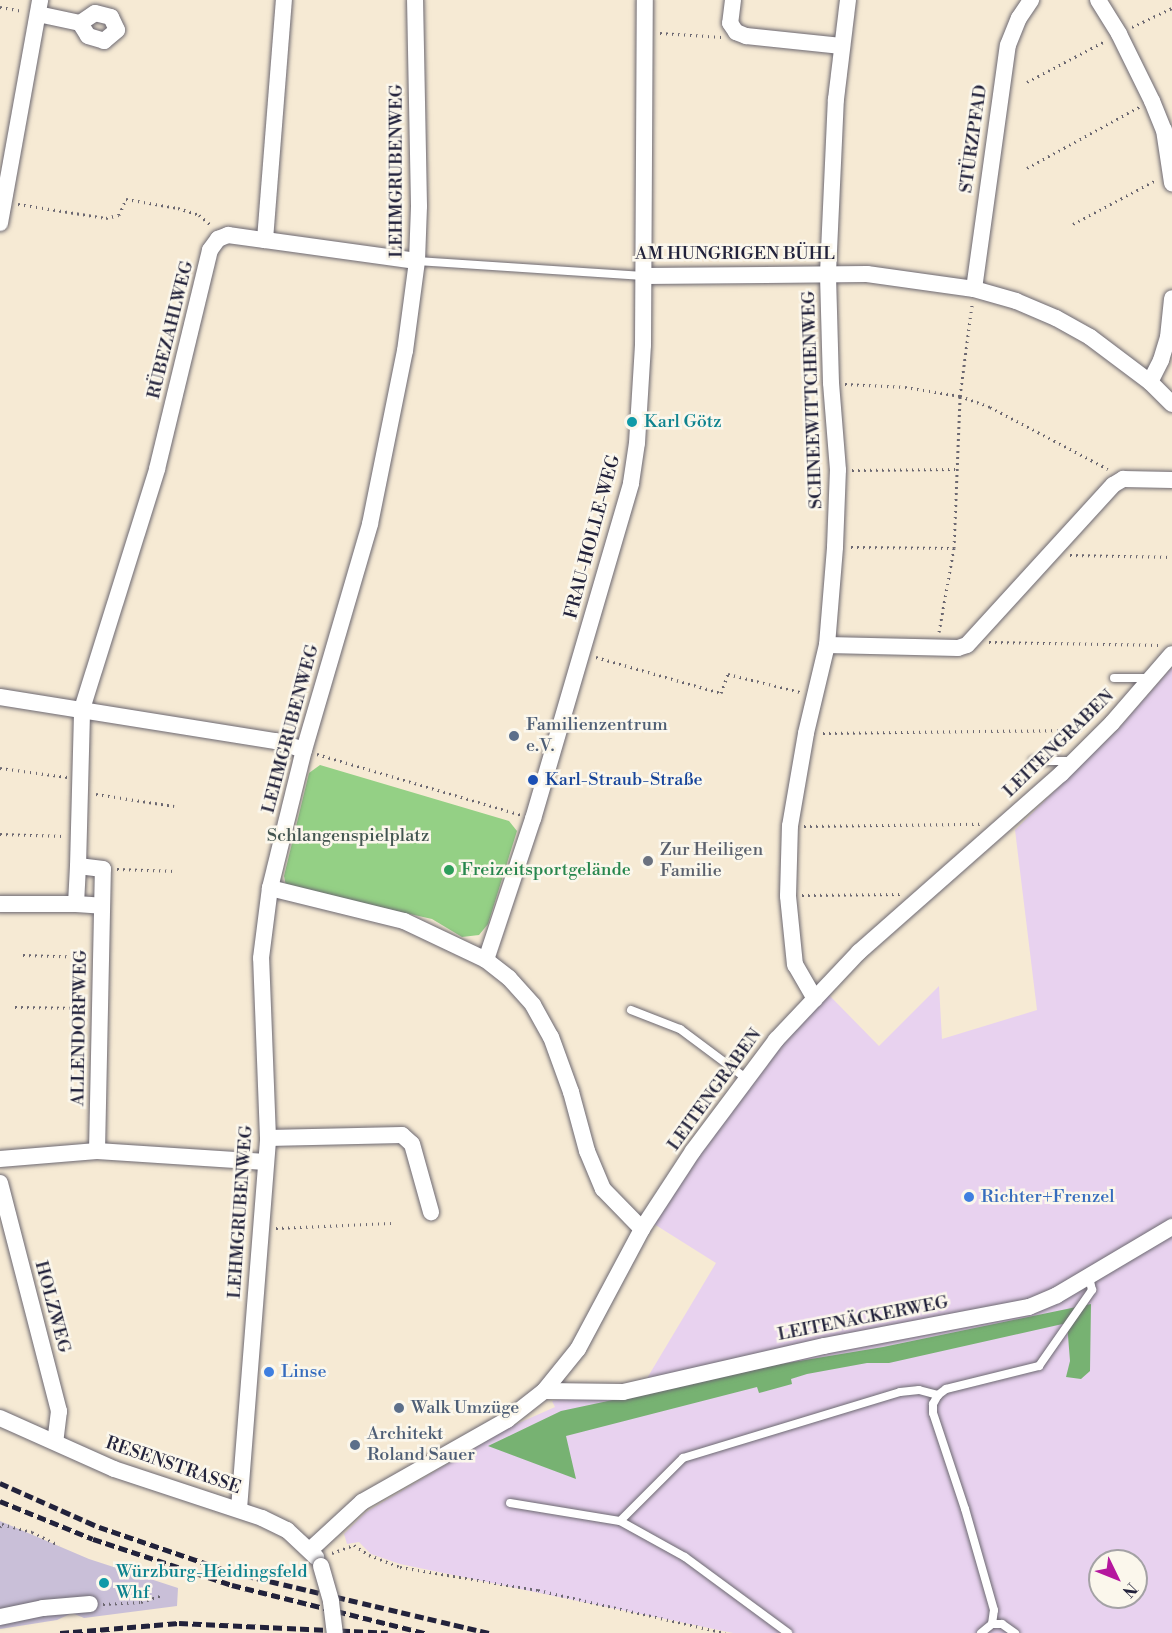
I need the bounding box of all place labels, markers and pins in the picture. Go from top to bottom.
place label: Karl Götz [644,411,722,433]
marker: Karl Götz [625,415,639,429]
place label: Familienzentrum e.V. [526,715,668,758]
marker: Familienzentrum e.V. [507,729,521,743]
place label: Karl-Straub-Straße [545,769,703,791]
marker: Karl-Straub-Straße [526,773,540,787]
place label: Zur Heiligen Familie [660,840,763,882]
marker: Zur Heiligen Familie [641,854,655,868]
place label: Freizeitsportgelände [461,859,631,881]
marker: Freizeitsportgelände [442,863,456,877]
place label: Richter+Frenzel [981,1186,1115,1208]
marker: Richter+Frenzel [962,1190,976,1204]
place label: Linse [281,1361,327,1383]
marker: Linse [262,1365,276,1379]
place label: Walk Umzüge [411,1397,519,1419]
marker: Walk Umzüge [392,1401,406,1415]
place label: Architekt Roland Sauer [367,1424,475,1466]
marker: Architekt Roland Sauer [348,1438,362,1452]
place label: Würzburg-Heidingsfeld Whf [116,1562,307,1604]
marker: Würzburg-Heidingsfeld Whf [97,1576,111,1590]

